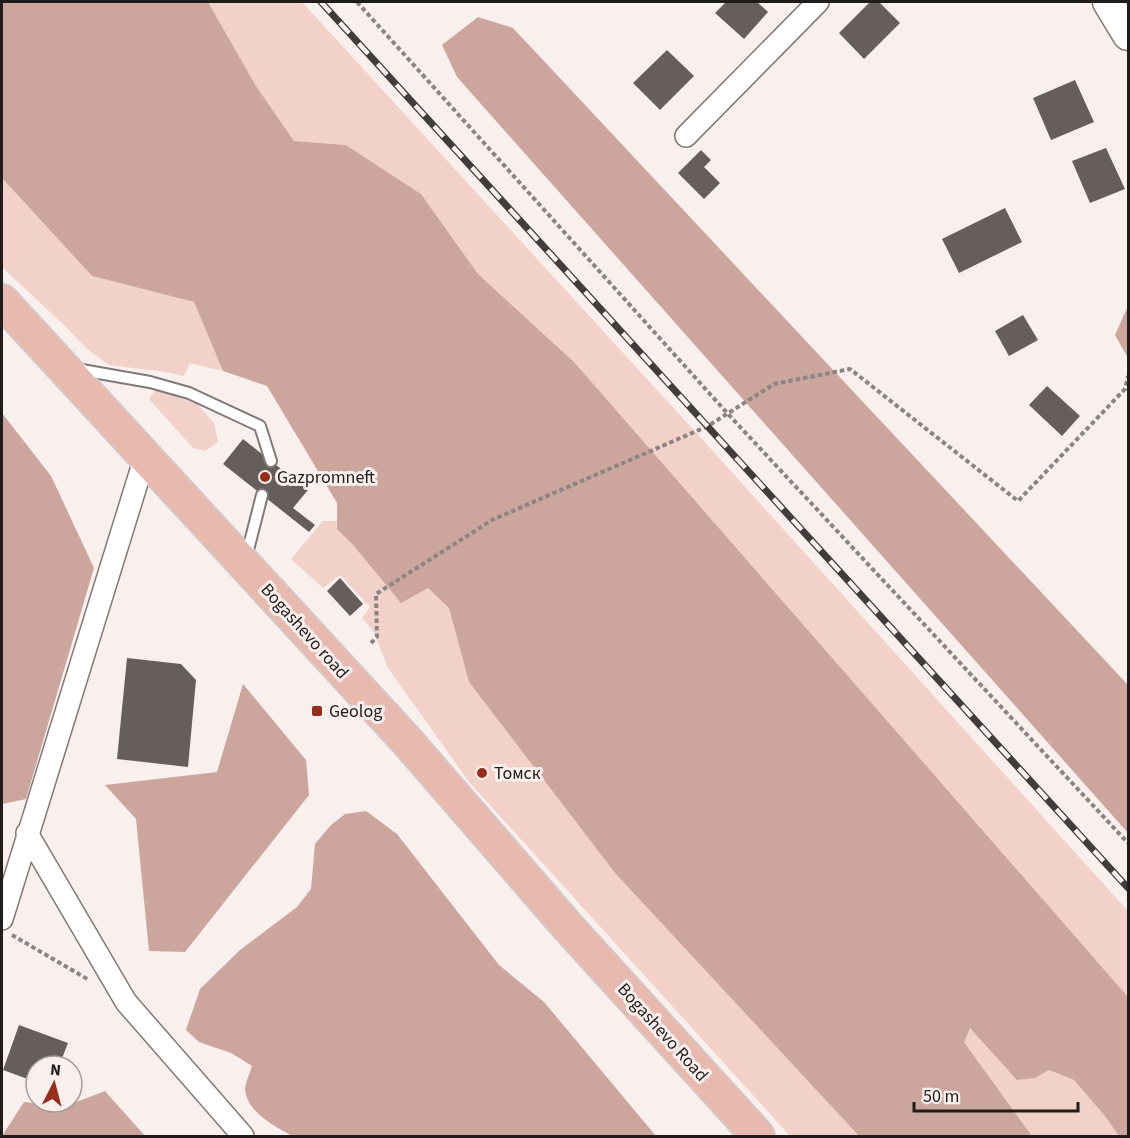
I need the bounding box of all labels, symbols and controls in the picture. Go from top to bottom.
place label: Gazpromneft [277,465,375,490]
marker: Gazpromneft [258,470,272,484]
street label: Bogashevo road [255,578,354,685]
place label: Geolog [329,699,382,724]
marker: Geolog [310,704,324,718]
place label: Томск [494,761,541,786]
marker: Томск [475,766,489,780]
street label: Bogashevo Road [612,978,714,1087]
north arrow [24,1054,84,1114]
text: N [49,1059,62,1082]
scale bar [914,1075,1078,1113]
text: 50 m [923,1084,959,1109]

